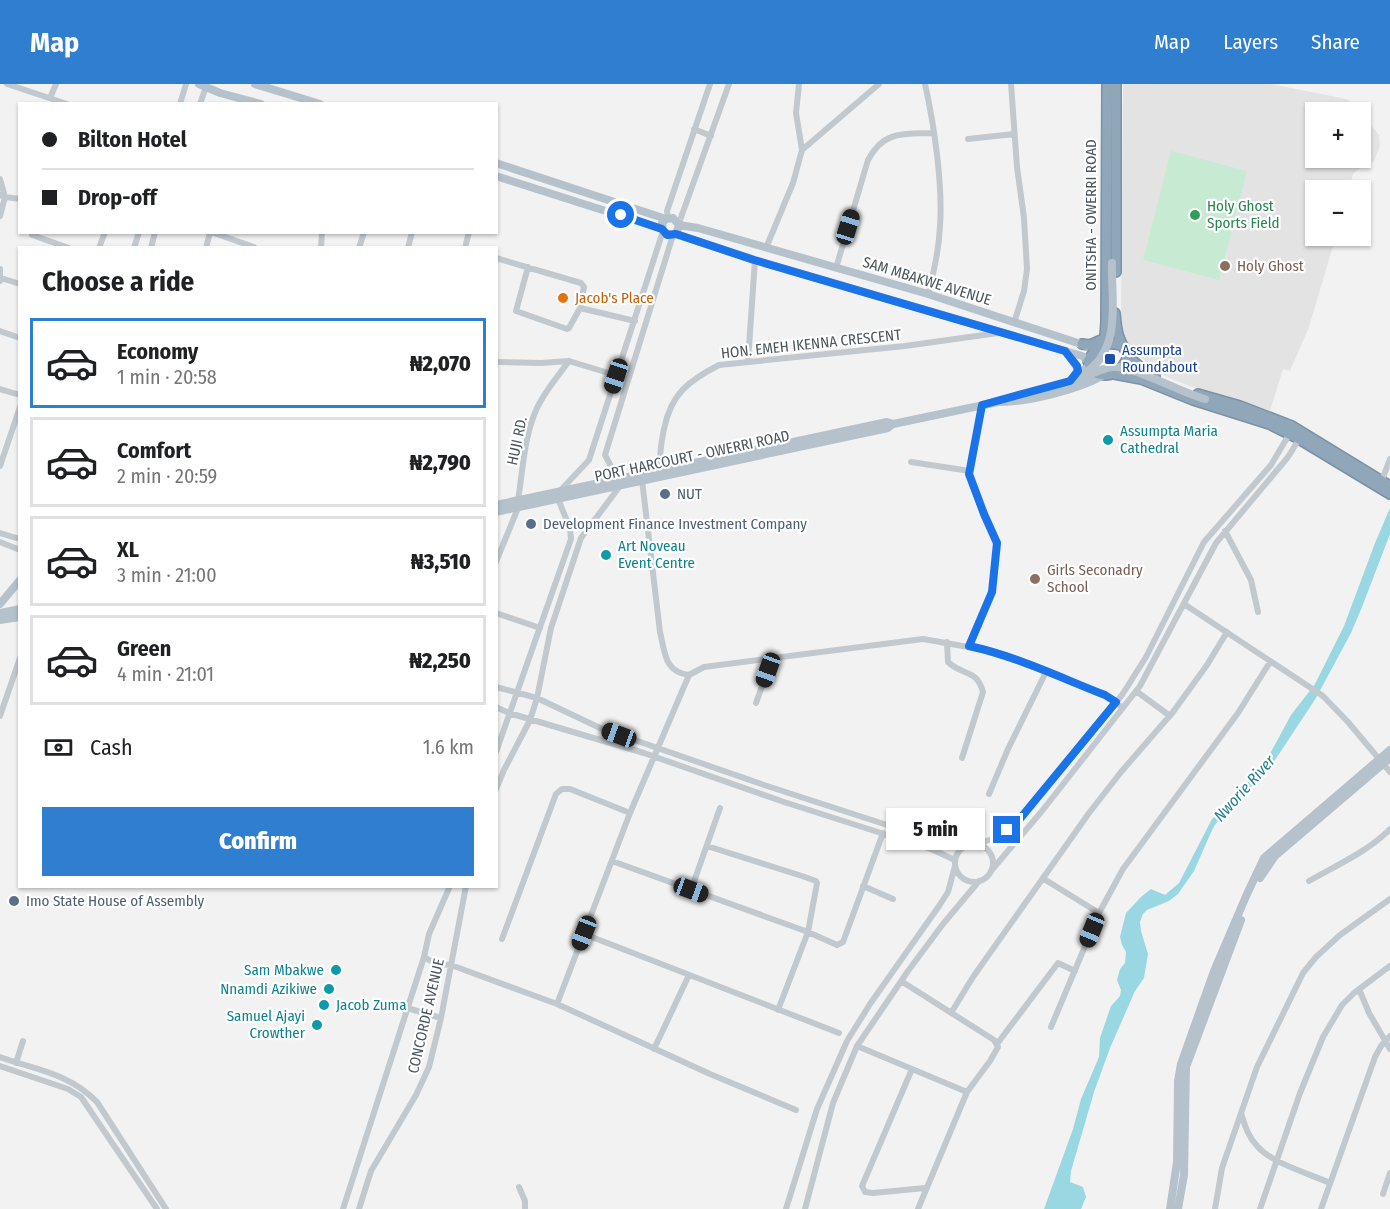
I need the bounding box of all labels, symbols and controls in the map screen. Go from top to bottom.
text: Map [30,26,79,59]
text: Map [1154,29,1190,55]
text: Layers [1223,29,1278,55]
text: Share [1311,29,1360,55]
map controls [1305,102,1371,246]
button: + [1305,102,1371,168]
text: Bilton Hotel [78,126,187,153]
street label: ONITSHA - OWERRI ROAD [1082,139,1100,291]
button: − [1305,180,1371,246]
text: Drop-off [78,184,157,211]
place label: Holy Ghost Sports Field [1207,197,1280,232]
route start [607,201,634,228]
car [834,207,862,247]
marker: Holy Ghost Sports Field [1188,208,1202,222]
street label: SAM MBAKWE AVENUE [861,253,993,309]
place label: Holy Ghost [1237,257,1304,275]
marker: Holy Ghost [1218,259,1232,273]
text: Choose a ride [42,266,194,298]
place label: Jacob's Place [575,289,654,307]
marker: Jacob's Place [556,291,570,305]
street label: HON. EMEH IKENNA CRESCENT [720,326,902,362]
icon: car [45,336,99,390]
text: Economy [117,338,198,365]
place label: Assumpta Roundabout [1122,341,1198,376]
text: ₦2,070 [410,350,471,377]
marker: Assumpta Roundabout [1103,352,1117,366]
car [602,356,630,396]
text: 1 min · 20:58 [117,365,217,389]
street label: HUJI RD. [503,415,531,467]
place label: Assumpta Maria Cathedral [1120,422,1218,457]
street label: PORT HARCOURT - OWERRI ROAD [593,427,791,485]
marker: Assumpta Maria Cathedral [1101,433,1115,447]
icon: car [45,435,99,489]
text: Comfort [117,437,191,464]
text: ₦2,790 [410,449,471,476]
text: 2 min · 20:59 [117,464,217,488]
place label: NUT [677,485,702,503]
marker: NUT [658,487,672,501]
place label: Development Finance Investment Company [543,515,807,533]
marker: Development Finance Investment Company [524,517,538,531]
icon: car [45,534,99,588]
text: XL [117,536,139,563]
place label: Art Noveau Event Centre [618,537,695,572]
text: ₦3,510 [411,548,471,575]
marker: Art Noveau Event Centre [599,548,613,562]
place label: Girls Seconadry School [1047,561,1143,596]
text: 3 min · 21:00 [117,563,217,587]
marker: Girls Seconadry School [1028,572,1042,586]
icon: car [45,633,99,687]
text: Green [117,635,171,662]
text: ₦2,250 [409,647,471,674]
car [753,650,783,690]
text: 4 min · 21:01 [117,662,214,686]
car [599,720,639,750]
icon: cash [42,731,75,764]
text: Cash [90,734,133,761]
text: 1.6 km [423,735,474,759]
water label: Nworie River [1210,751,1279,825]
button: Confirm [42,807,474,876]
callout: 5 min [887,809,986,851]
route end [993,816,1020,843]
text: 5 min [913,817,958,841]
car [671,875,711,905]
place label: Imo State House of Assembly [26,892,205,910]
marker: Imo State House of Assembly [7,894,21,908]
car [1077,910,1107,950]
car [569,913,599,953]
street label: CONCORDE AVENUE [404,957,448,1075]
place label: Sam Mbakwe [244,961,324,979]
marker: Sam Mbakwe [329,963,343,977]
place label: Nnamdi Azikiwe [220,980,317,998]
marker: Nnamdi Azikiwe [322,982,336,996]
place label: Jacob Zuma [336,996,407,1014]
marker: Jacob Zuma [317,998,331,1012]
place label: Samuel Ajayi Crowther [227,1007,306,1042]
marker: Samuel Ajayi Crowther [310,1018,324,1032]

